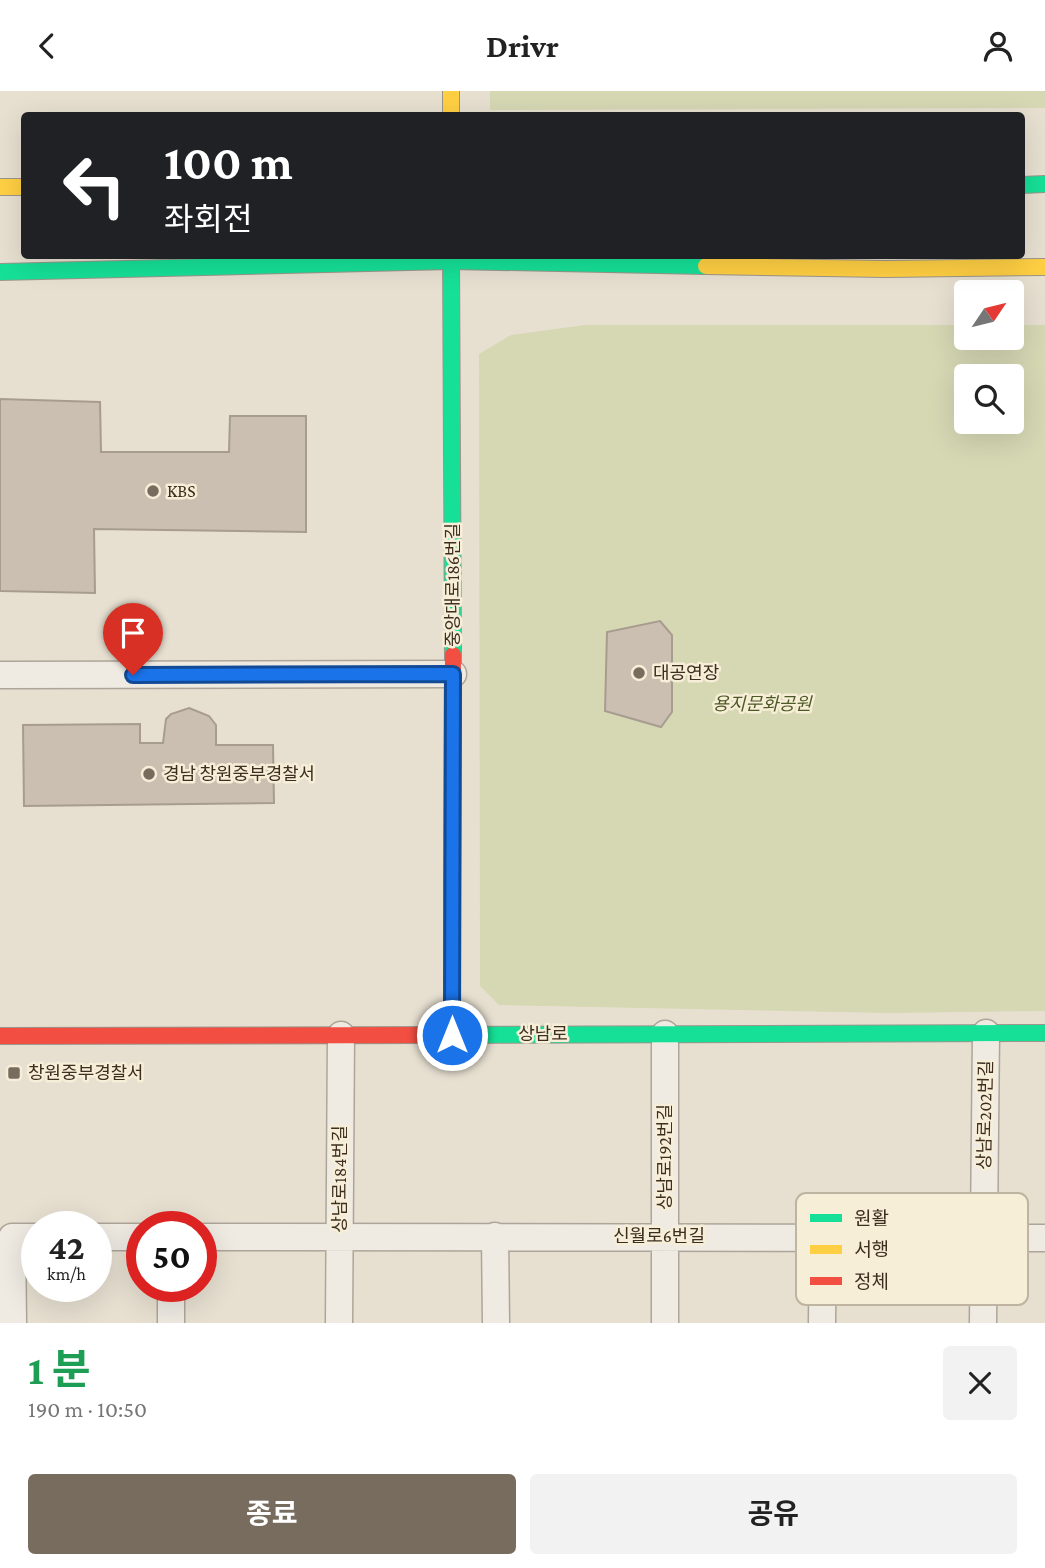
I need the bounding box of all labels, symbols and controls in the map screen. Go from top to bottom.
icon: back [28,27,66,65]
icon: person [979,27,1017,65]
text: Drivr [486,28,559,64]
text: 100 m [164,135,293,190]
icon: left [49,140,140,231]
text: 좌회전 [164,201,252,237]
north arrow [954,280,1024,350]
map controls [954,280,1024,434]
button: search [954,364,1024,434]
place label: KBS [167,481,196,501]
marker: KBS [145,483,161,499]
street label: 중앙대로186번길 [443,523,463,647]
pin [103,603,163,675]
icon: arrive [114,614,152,652]
place label: 대공연장 [653,663,719,683]
marker: 대공연장 [631,665,647,681]
park label: 용지문화공원 [712,694,813,714]
place label: 경남 창원중부경찰서 [163,764,315,784]
marker: 경남 창원중부경찰서 [141,766,157,782]
position arrow [415,998,489,1072]
street label: 상남로 [518,1024,568,1044]
street label: 상남로202번길 [974,1060,996,1170]
place label: 창원중부경찰서 [28,1063,144,1083]
marker: 창원중부경찰서 [6,1065,22,1081]
street label: 상남로192번길 [655,1104,675,1210]
street label: 상남로184번길 [330,1125,350,1233]
legend [796,1193,1028,1305]
text: 원활 [854,1208,889,1229]
speed limit sign: 50 [126,1211,217,1302]
street label: 신월로6번길 [613,1226,705,1246]
text: 42 [48,1228,85,1267]
text: 서행 [854,1239,889,1260]
text: km/h [47,1264,86,1284]
text: 정체 [854,1271,889,1292]
text: 1 분 [28,1346,90,1393]
button: close [943,1346,1017,1420]
text: 190 m · 10:50 [28,1396,147,1422]
button: 종료 [28,1474,516,1554]
button: 공유 [530,1474,1017,1554]

